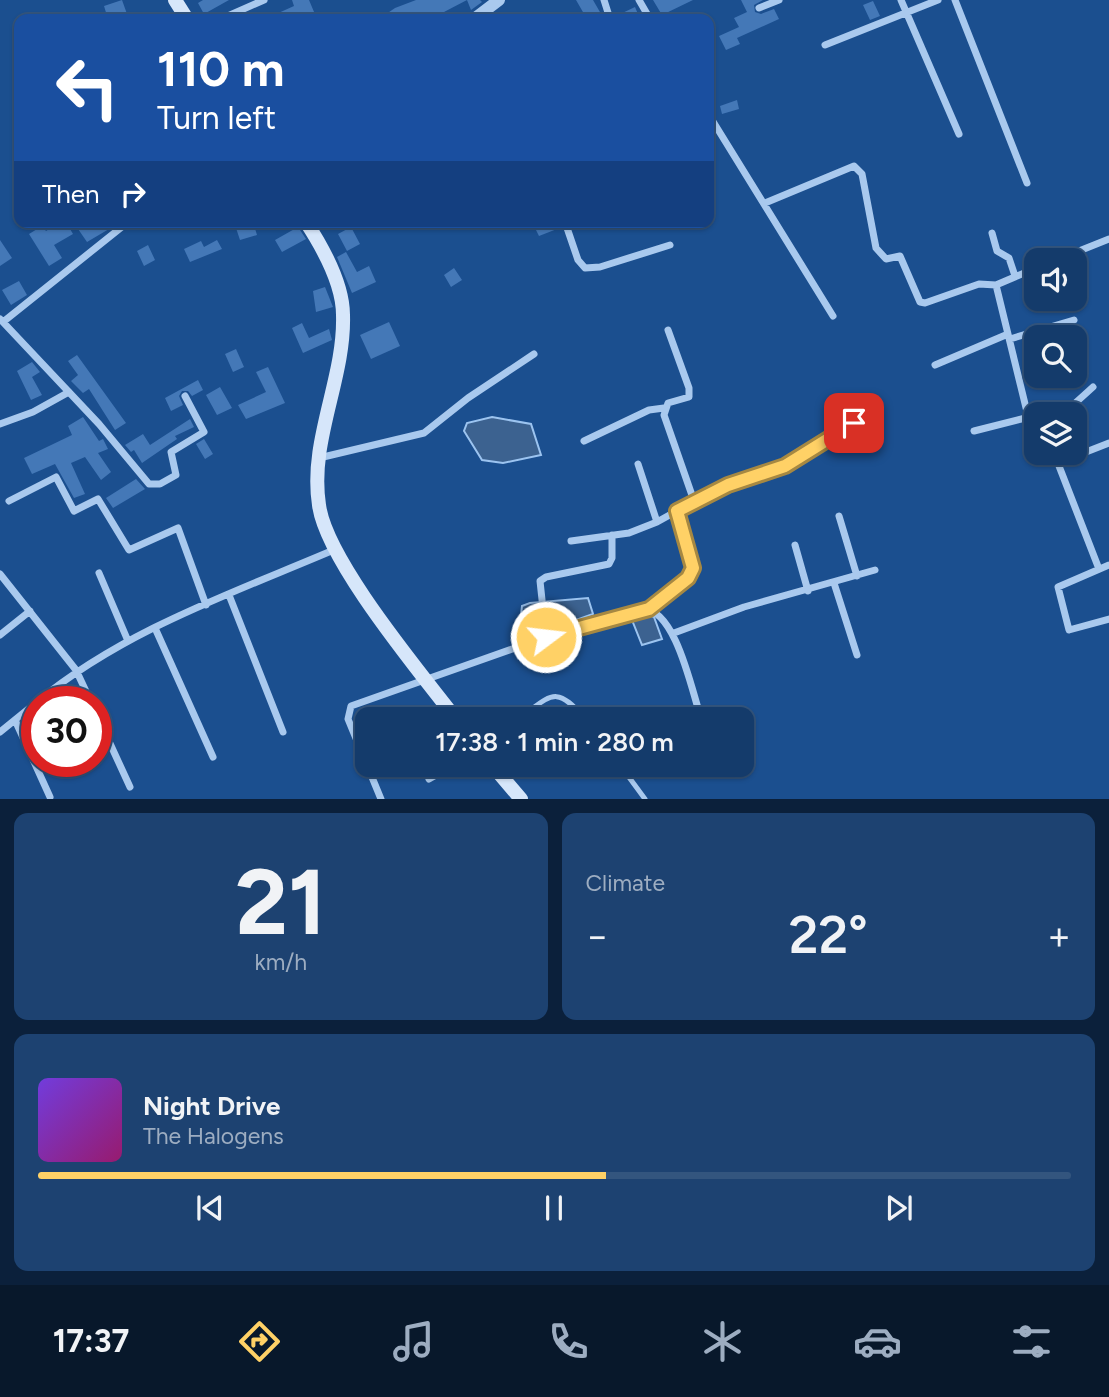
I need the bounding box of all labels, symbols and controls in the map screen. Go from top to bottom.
text: 110 m [157,39,285,98]
icon: left [42,42,133,133]
text: Turn left [157,99,276,137]
icon: right [114,175,152,213]
text: Then [42,178,100,210]
map controls [1024,248,1087,465]
button: sound [1024,248,1087,311]
button: search [1024,325,1087,388]
pin [824,393,884,453]
button: layers [1024,402,1087,465]
icon: arrive [835,404,873,442]
position arrow [509,600,583,674]
speed limit sign: 30 [21,686,112,777]
text: 17:38 · 1 min · 280 m [435,726,674,758]
text: 21 [235,848,326,957]
text: Climate [586,869,665,897]
text: 22° [789,904,868,966]
text: − [586,913,609,959]
text: + [1047,913,1071,959]
text: km/h [254,948,307,976]
text: Night Drive [143,1090,280,1122]
text: The Halogens [143,1122,284,1150]
icon: previous [191,1189,229,1227]
icon: pause [535,1189,573,1227]
icon: next [880,1189,918,1227]
icon: directions [235,1317,284,1366]
icon: music [389,1317,438,1366]
icon: phone [544,1317,593,1366]
icon: climate [698,1317,747,1366]
icon: car [853,1317,902,1366]
icon: filters [1007,1317,1056,1366]
text: 17:37 [53,1322,129,1360]

